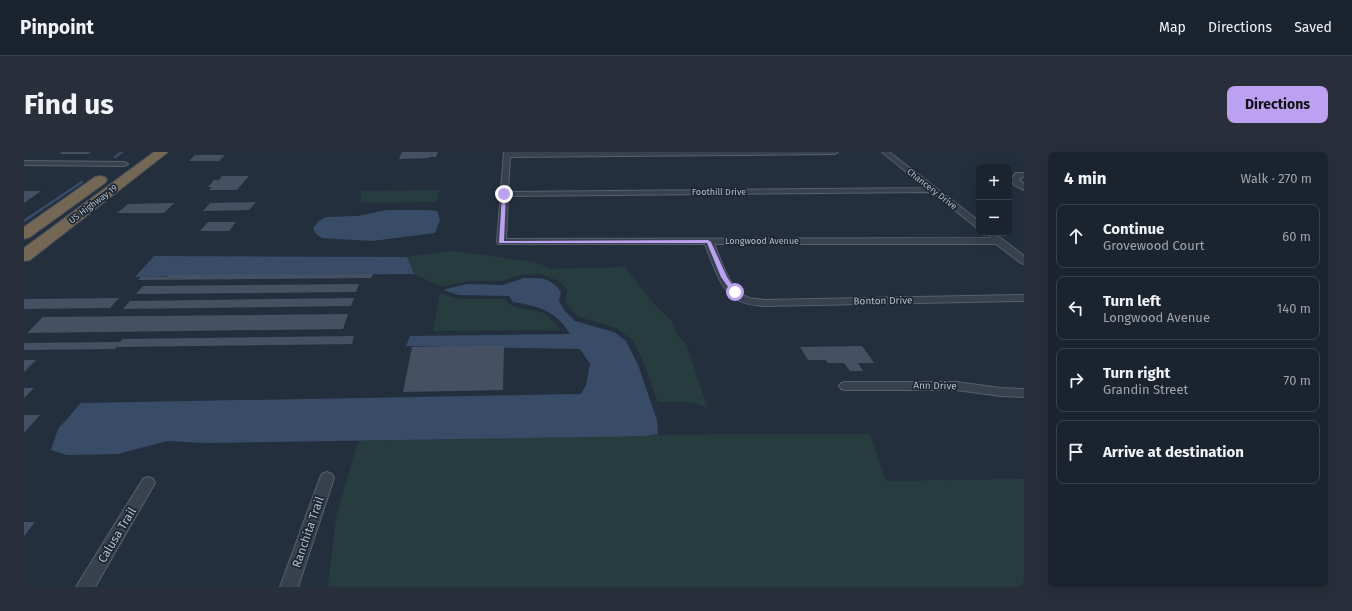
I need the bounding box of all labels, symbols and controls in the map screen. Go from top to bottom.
text: Pinpoint [20,16,94,39]
text: Map [1159,19,1186,36]
text: Directions [1208,19,1272,36]
text: Saved [1294,19,1332,36]
button: Directions [1227,86,1328,123]
text: Find us [24,88,114,121]
map controls [976,164,1012,236]
button: + [976,164,1012,200]
street label: Chancery Drive [905,166,959,212]
text: 4 min [1064,168,1107,189]
text: Walk · 270 m [1240,171,1312,186]
street label: US Highway 19 [67,182,120,226]
route end [495,185,513,203]
street label: Foothill Drive [692,187,746,197]
button: − [976,200,1012,236]
text: Continue [1103,220,1164,238]
icon: ahead [1065,225,1087,247]
text: 60 m [1282,229,1311,244]
street label: Longwood Avenue [725,236,799,246]
text: Grovewood Court [1103,238,1204,253]
route start [726,283,744,301]
text: Turn left [1103,292,1161,310]
street label: Bonton Drive [853,294,913,308]
icon: left [1065,297,1087,319]
text: 140 m [1277,301,1311,316]
text: Longwood Avenue [1103,310,1210,325]
text: Turn right [1103,364,1170,382]
icon: right [1065,369,1087,391]
text: 70 m [1284,373,1311,388]
street label: Ann Drive [913,380,957,392]
text: Grandin Street [1103,382,1188,397]
icon: arrive [1065,441,1087,463]
text: Arrive at destination [1103,443,1244,461]
street label: Ranchita Trail [289,494,327,569]
street label: Calusa Trail [95,504,139,565]

